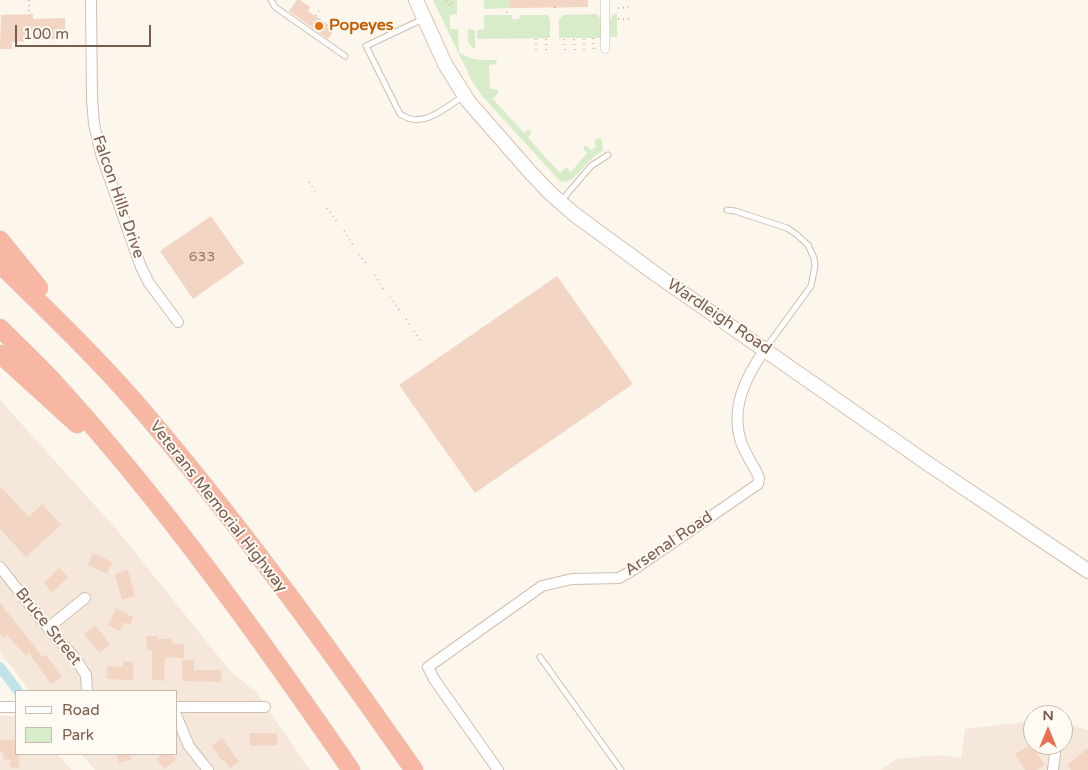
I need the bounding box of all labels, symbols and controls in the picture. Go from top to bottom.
scale bar [18,15,154,47]
place label: Popeyes [329,16,394,36]
marker: Popeyes [313,20,325,32]
text: 100 m [23,25,69,43]
street label: Falcon Hills Drive [88,133,148,261]
house number: 633 [189,249,215,265]
street label: Wardleigh Road [663,275,775,359]
street label: Veterans Memorial Highway [145,417,291,597]
street label: Arsenal Road [621,508,717,580]
street label: Bruce Street [11,584,85,670]
legend [15,690,178,755]
text: Road [62,701,100,719]
north arrow [1023,705,1073,755]
text: N [1042,707,1054,724]
text: Park [62,726,94,744]

